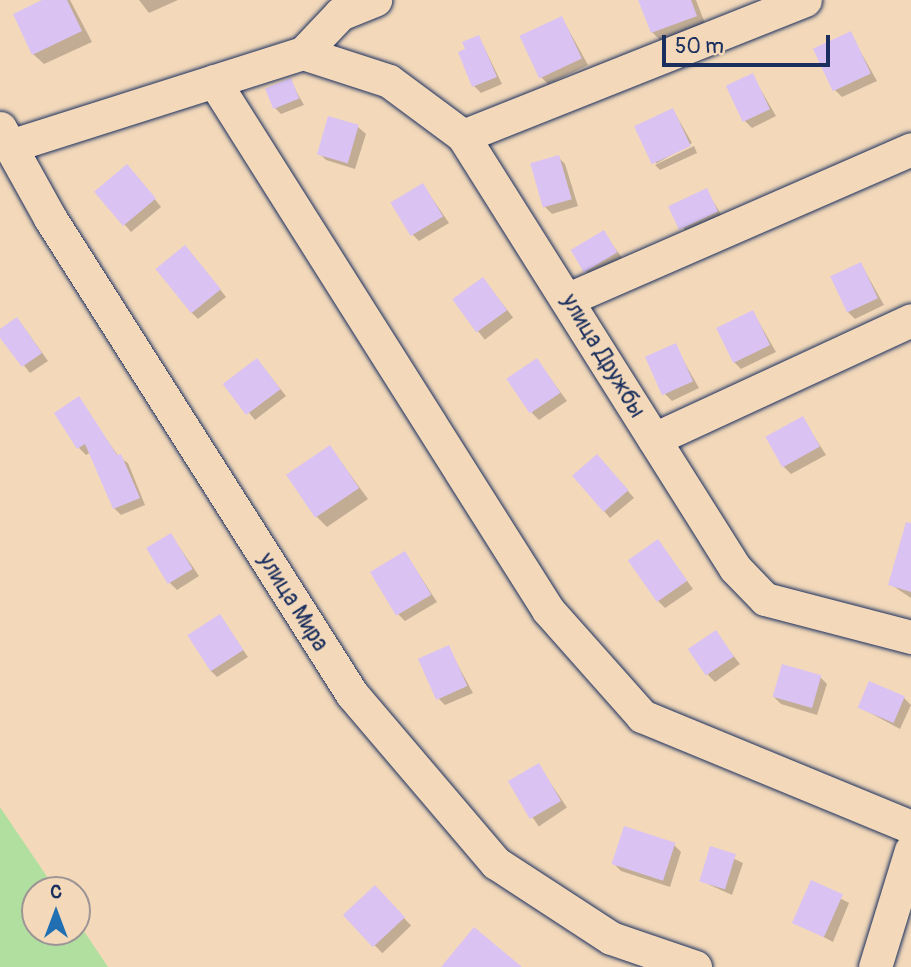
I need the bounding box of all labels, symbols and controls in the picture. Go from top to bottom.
scale bar [666,21,834,65]
text: 50 m [675,33,724,60]
street label: улица Дружбы [555,289,651,423]
street label: улица Мира [252,548,334,656]
north arrow [21,876,91,946]
text: С [50,880,62,904]

